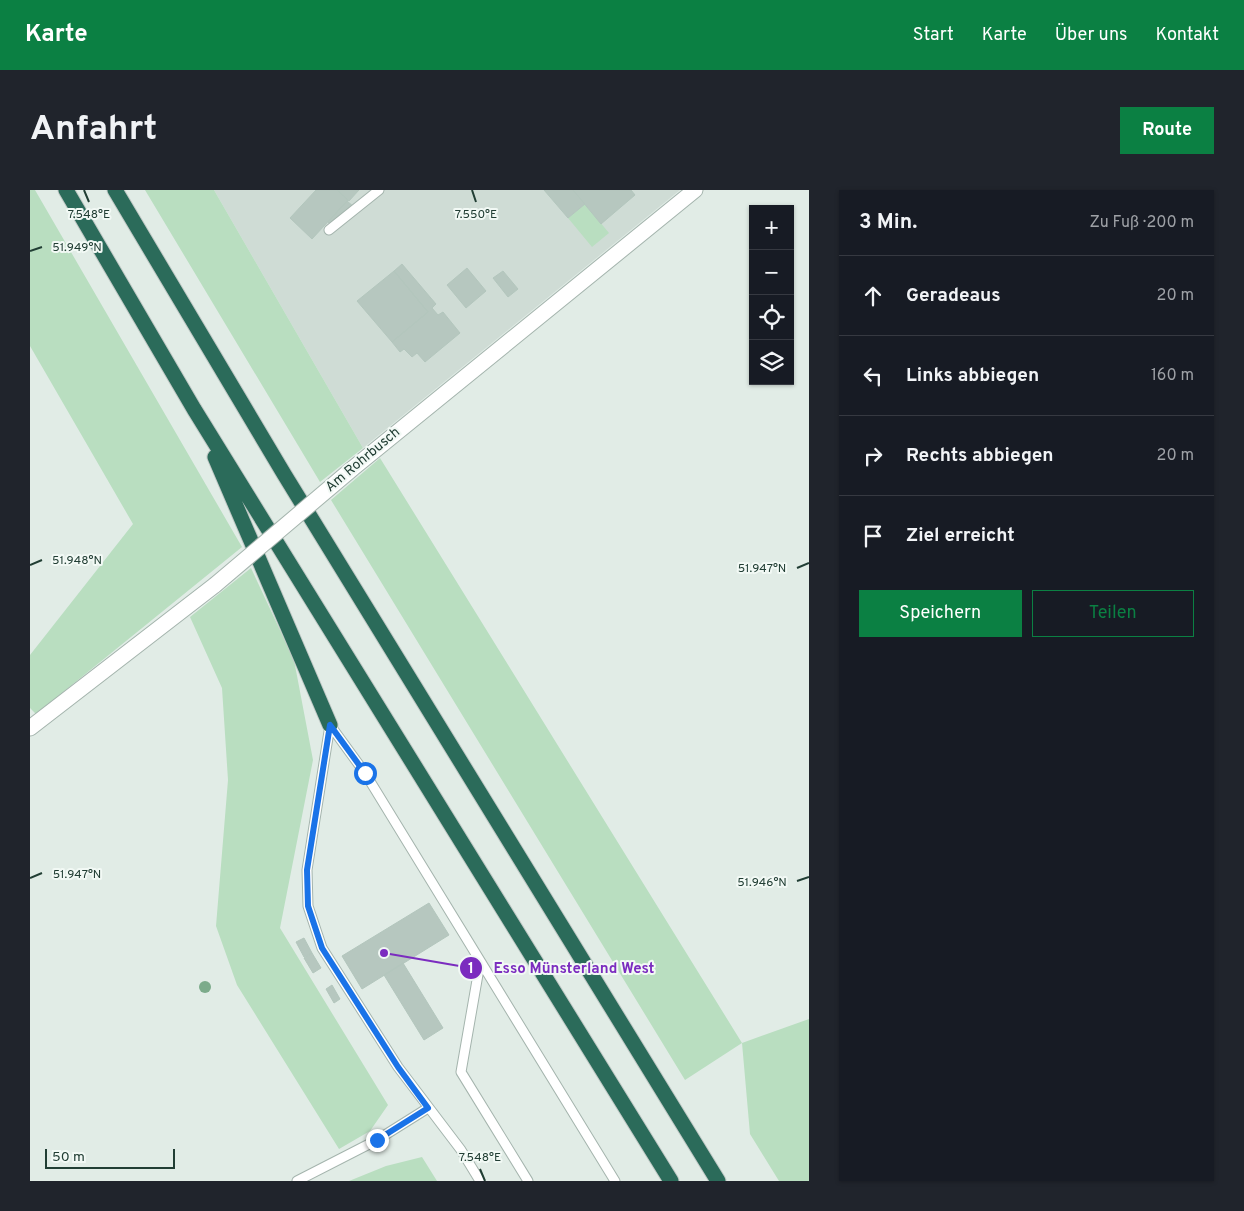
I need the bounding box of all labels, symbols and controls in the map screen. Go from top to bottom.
text: Karte [25,20,88,50]
text: Start [913,24,954,47]
text: Karte [982,24,1027,47]
text: Über uns [1055,24,1127,47]
text: Kontakt [1155,24,1219,47]
button: Route [1120,107,1214,154]
text: Anfahrt [30,108,157,152]
map controls [749,205,794,385]
button: + [749,205,794,250]
text: 7.548°E [68,207,110,223]
text: 7.550°E [455,207,497,223]
text: 3 Min. [859,209,917,236]
text: Zu Fuß · 200 m [1089,213,1194,233]
text: 51.949°N [52,240,102,256]
button: − [749,250,794,295]
icon: ahead [859,282,887,310]
text: Geradeaus [906,284,1001,308]
text: 20 m [1157,286,1194,306]
button: locate [749,295,794,340]
button: layers [749,340,794,385]
icon: left [859,362,887,390]
text: Links abbiegen [906,364,1039,388]
text: 160 m [1151,366,1194,386]
street label: Am Rohrbusch [322,424,404,496]
icon: right [859,442,887,470]
text: Rechts abbiegen [906,444,1054,468]
text: 20 m [1157,446,1194,466]
icon: arrive [859,522,887,550]
text: Ziel erreicht [906,524,1015,548]
text: 51.948°N [52,553,102,569]
text: 51.947°N [738,561,786,577]
button: Speichern [859,590,1022,637]
button: Teilen [1032,590,1194,637]
route start [354,762,377,785]
text: 51.947°N [53,867,101,883]
text: 51.946°N [737,875,787,891]
callout: Esso Münsterland West [459,953,664,983]
text: 1 [468,960,474,979]
text: Esso Münsterland West [494,960,655,979]
route end [366,1129,389,1152]
scale bar [45,1146,175,1169]
text: 50 m [52,1149,85,1166]
text: 7.548°E [459,1150,501,1166]

